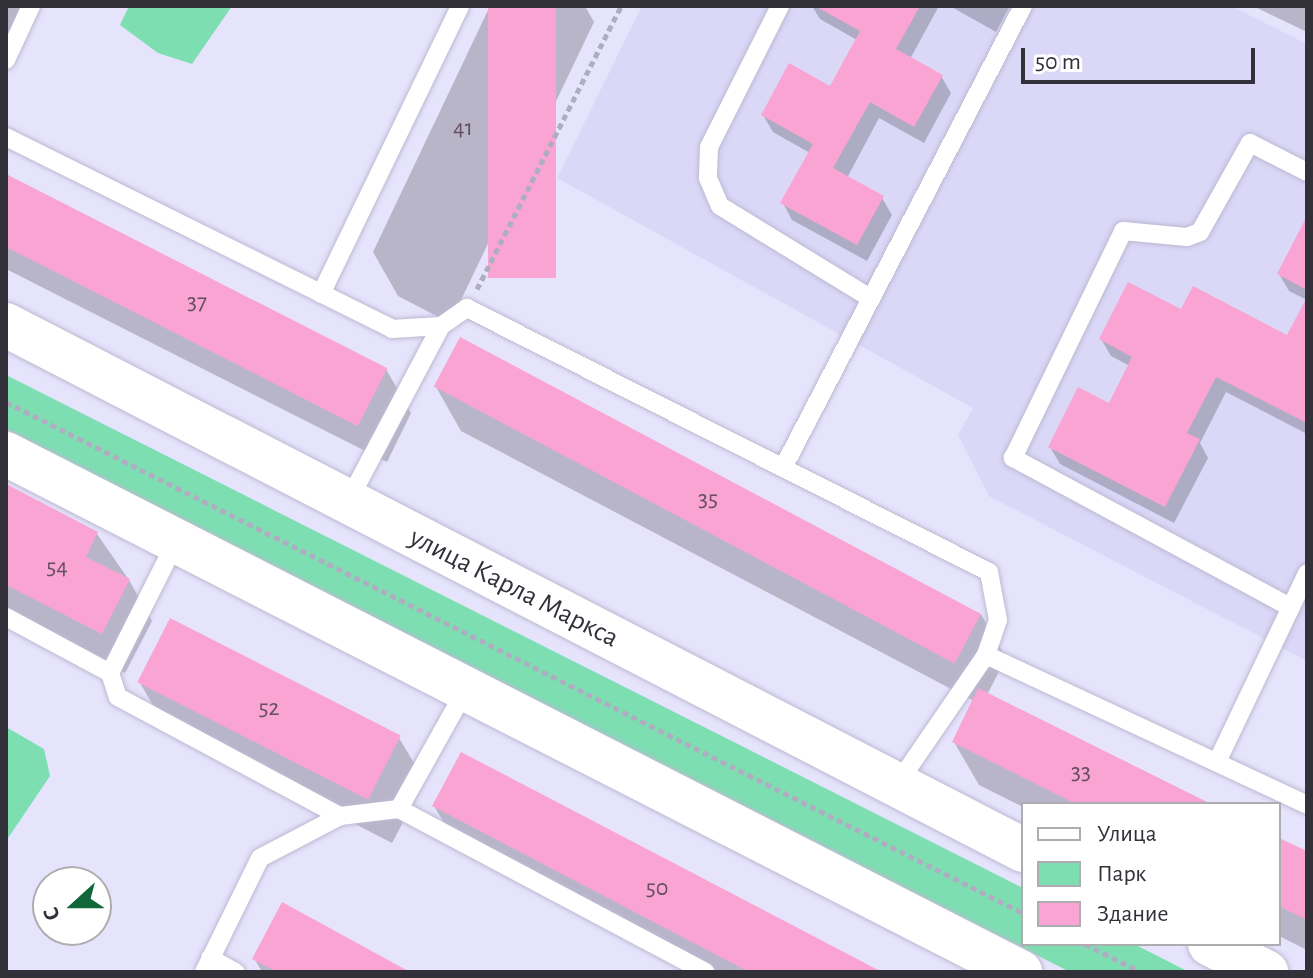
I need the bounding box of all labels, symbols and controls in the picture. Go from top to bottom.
scale bar [1025,32,1259,82]
text: 50 m [1035,50,1081,74]
house number: 41 [453,115,473,143]
house number: 37 [187,289,207,317]
house number: 35 [698,486,718,514]
street label: улица Карла Маркса [404,521,624,655]
house number: 54 [46,554,68,582]
house number: 52 [259,695,279,723]
house number: 33 [1071,759,1091,787]
legend [1021,802,1281,946]
text: Улица [1097,822,1157,846]
text: Парк [1097,862,1146,886]
north arrow [32,866,112,946]
house number: 50 [646,875,668,903]
text: Здание [1097,902,1168,926]
text: С [39,904,64,924]

